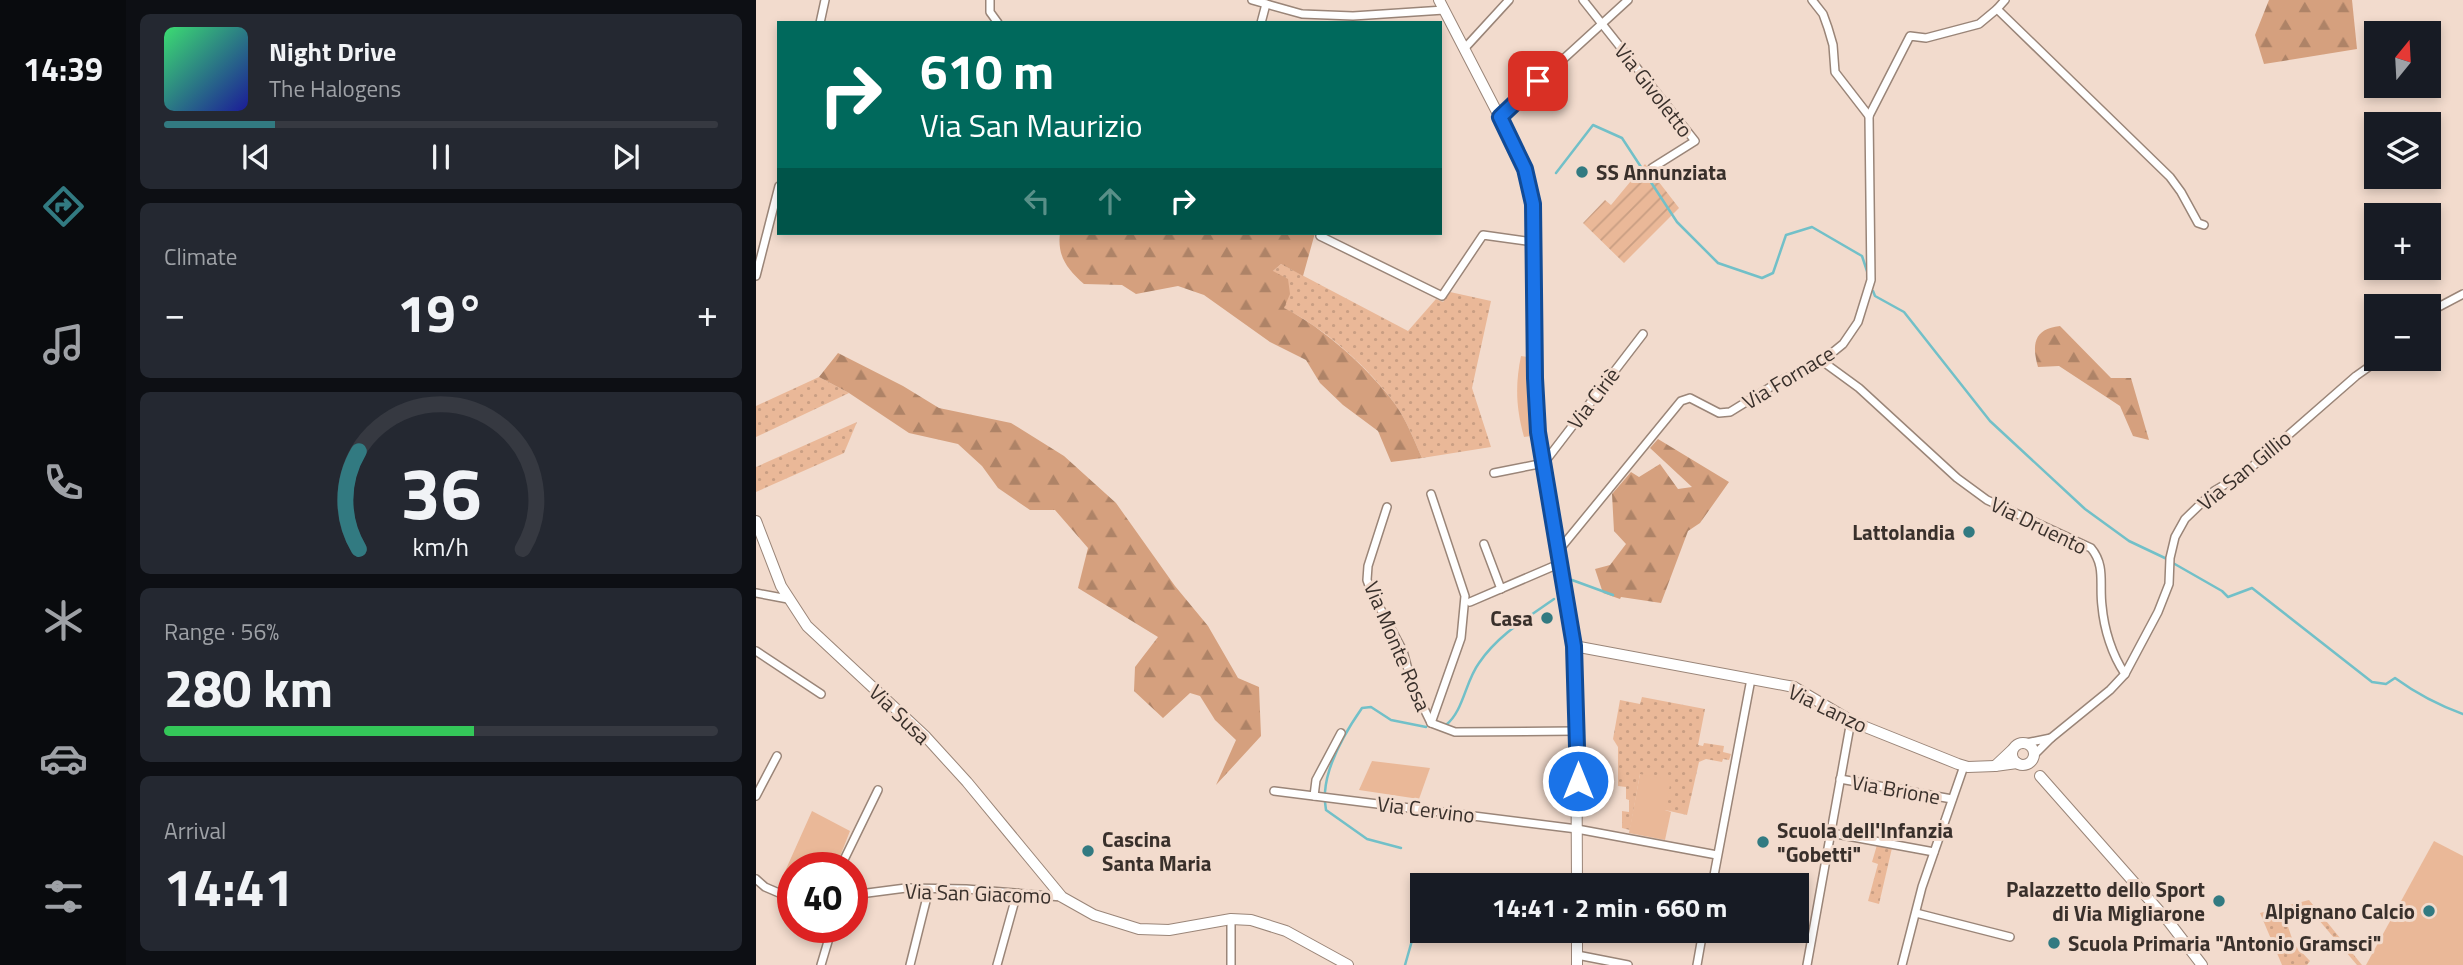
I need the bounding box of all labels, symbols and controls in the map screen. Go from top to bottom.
north arrow [2364,21,2441,98]
map controls [2364,21,2441,371]
text: Night Drive [269,32,396,71]
text: 610 m [920,33,1054,108]
street label: Via Givoletto [1607,36,1701,144]
text: 14:39 [23,45,103,93]
icon: right [805,49,896,140]
pin [1508,51,1568,111]
icon: arrive [1519,62,1557,100]
text: The Halogens [269,71,401,106]
text: Via San Maurizio [920,101,1143,149]
button: layers [2364,112,2441,189]
icon: previous [237,138,275,176]
icon: pause [422,138,460,176]
icon: next [607,138,645,176]
place label: SS Annunziata [1596,156,1727,188]
marker: SS Annunziata [1574,164,1590,180]
icon: directions [39,182,88,231]
icon: left [1018,182,1056,220]
icon: ahead [1091,182,1129,220]
icon: right [1164,182,1202,220]
button: + [2364,203,2441,280]
text: Climate [164,239,237,274]
text: 19° [397,273,485,352]
text: − [164,284,185,342]
text: + [697,284,718,342]
button: − [2364,294,2441,371]
icon: music [39,320,88,369]
street label: Via Fornace [1736,337,1840,417]
street label: Via Ciriè [1559,360,1627,436]
street label: Via San Gillio [2190,422,2298,518]
text: 36 [400,437,482,547]
icon: phone [39,458,88,507]
street label: Via Druento [1985,488,2093,562]
place label: Lattolandia [1852,516,1955,548]
marker: Lattolandia [1961,524,1977,540]
text: km/h [413,527,469,565]
street label: Via Monte Rosa [1356,576,1440,716]
icon: climate [39,596,88,645]
place label: Casa [1490,602,1533,634]
marker: Casa [1539,610,1555,626]
text: Range · 56% [164,614,279,649]
text: 280 km [164,648,333,727]
street label: Via Lanzo [1783,675,1873,741]
street label: Via Susa [862,677,938,752]
icon: car [39,734,88,783]
position arrow [1541,744,1615,818]
street label: Via Brione [1849,765,1943,813]
street label: Via Cervino [1375,787,1477,831]
text: Arrival [164,813,226,848]
place label: Scuola dell'Infanzia "Gobetti" [1777,814,1954,870]
place label: Cascina Santa Maria [1102,823,1212,879]
marker: Scuola dell'Infanzia "Gobetti" [1755,834,1771,850]
marker: Cascina Santa Maria [1080,843,1096,859]
text: 14:41 [164,847,294,926]
speed limit sign: 40 [777,852,868,943]
icon: filters [39,872,88,921]
place label: Palazzetto dello Sport di Via Migliarone [2006,873,2205,929]
street label: Via San Giacomo [904,874,1052,912]
text: 14:41 · 2 min · 660 m [1492,888,1727,927]
marker: Palazzetto dello Sport di Via Migliarone [2211,893,2227,909]
place label: Alpignano Calcio [2265,895,2415,927]
marker: Alpignano Calcio [2421,903,2437,919]
place label: Scuola Primaria "Antonio Gramsci" [2068,927,2381,959]
marker: Scuola Primaria "Antonio Gramsci" [2046,935,2062,951]

